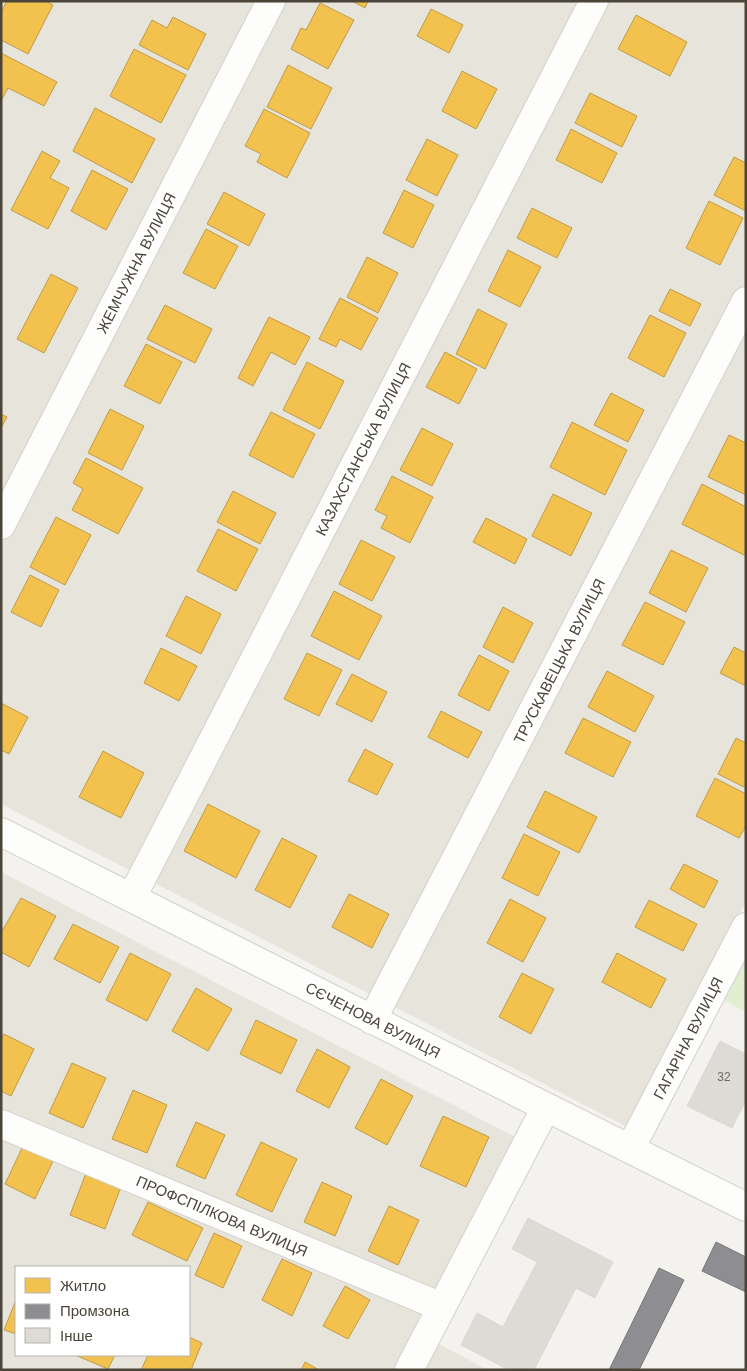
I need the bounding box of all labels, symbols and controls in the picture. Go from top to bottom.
street label: ЖЕМЧУЖНА ВУЛИЦЯ [93,190,179,336]
street label: КАЗАХСТАНСЬКА ВУЛИЦЯ [312,360,414,538]
street label: ТРУСКАВЕЦЬКА ВУЛИЦЯ [510,576,608,746]
street label: ГАГАРІНА ВУЛИЦЯ [650,974,726,1102]
street label: СЄЧЕНОВА ВУЛИЦЯ [303,979,443,1061]
house number: 32 [717,1070,731,1084]
street label: ПРОФСПІЛКОВА ВУЛИЦЯ [134,1172,310,1260]
legend [15,1266,190,1356]
text: Житло [60,1277,106,1294]
text: Промзона [60,1302,130,1319]
text: Інше [60,1327,93,1344]

